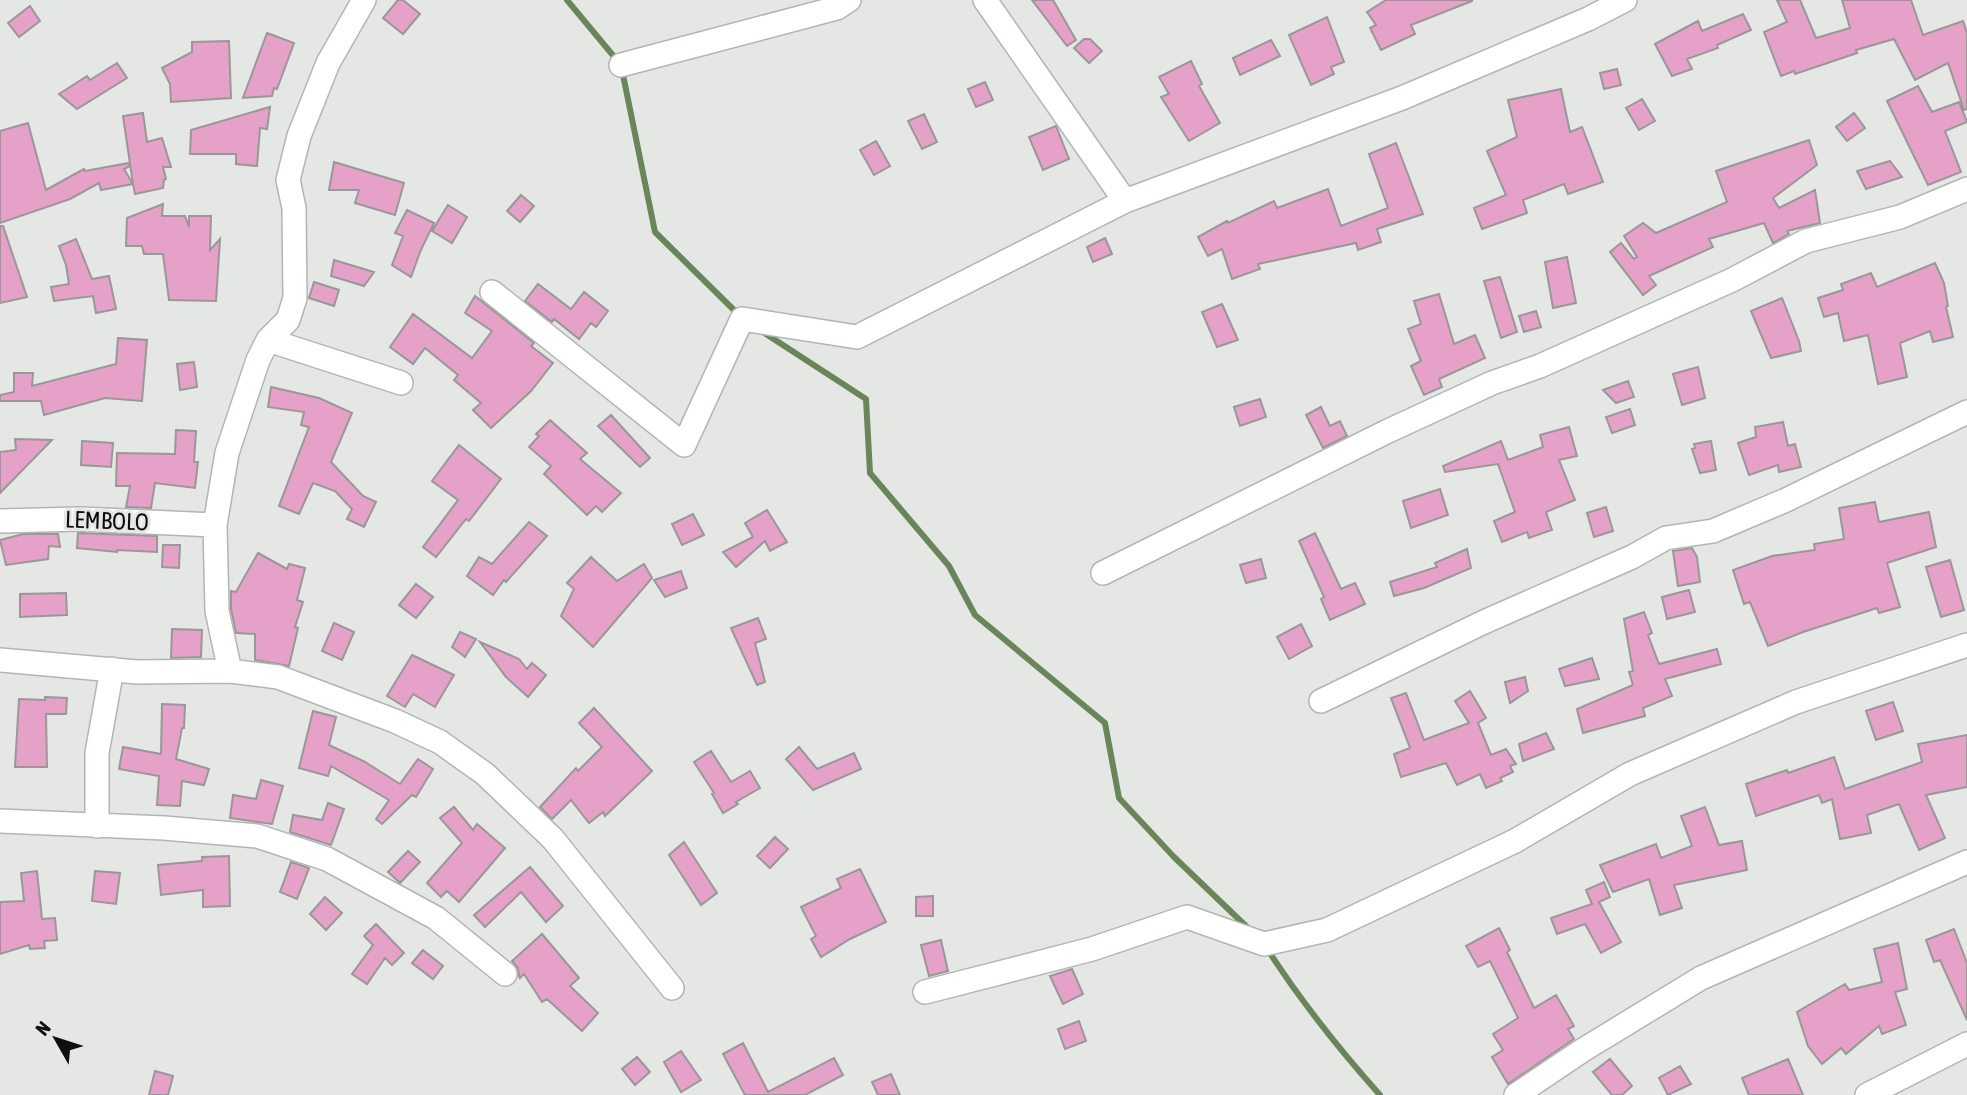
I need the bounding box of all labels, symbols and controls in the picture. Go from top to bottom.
street label: LEMBOLO [65,506,149,535]
north arrow [21,1004,91,1074]
text: N [31,1017,55,1040]

